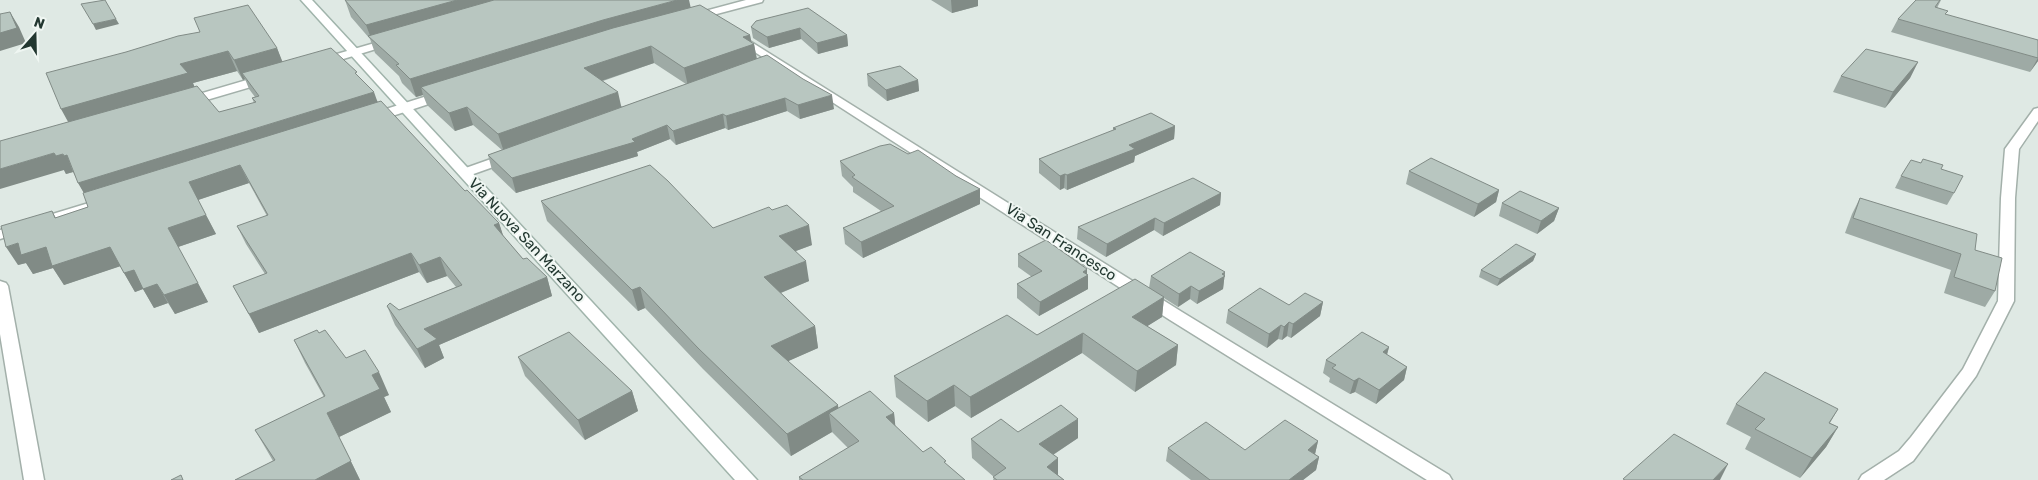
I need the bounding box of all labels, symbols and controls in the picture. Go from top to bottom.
north arrow [10,10,60,60]
text: N [32,14,47,33]
street label: Via Nuova San Marzano [465,174,589,306]
street label: Via San Francesco [1002,199,1120,285]

